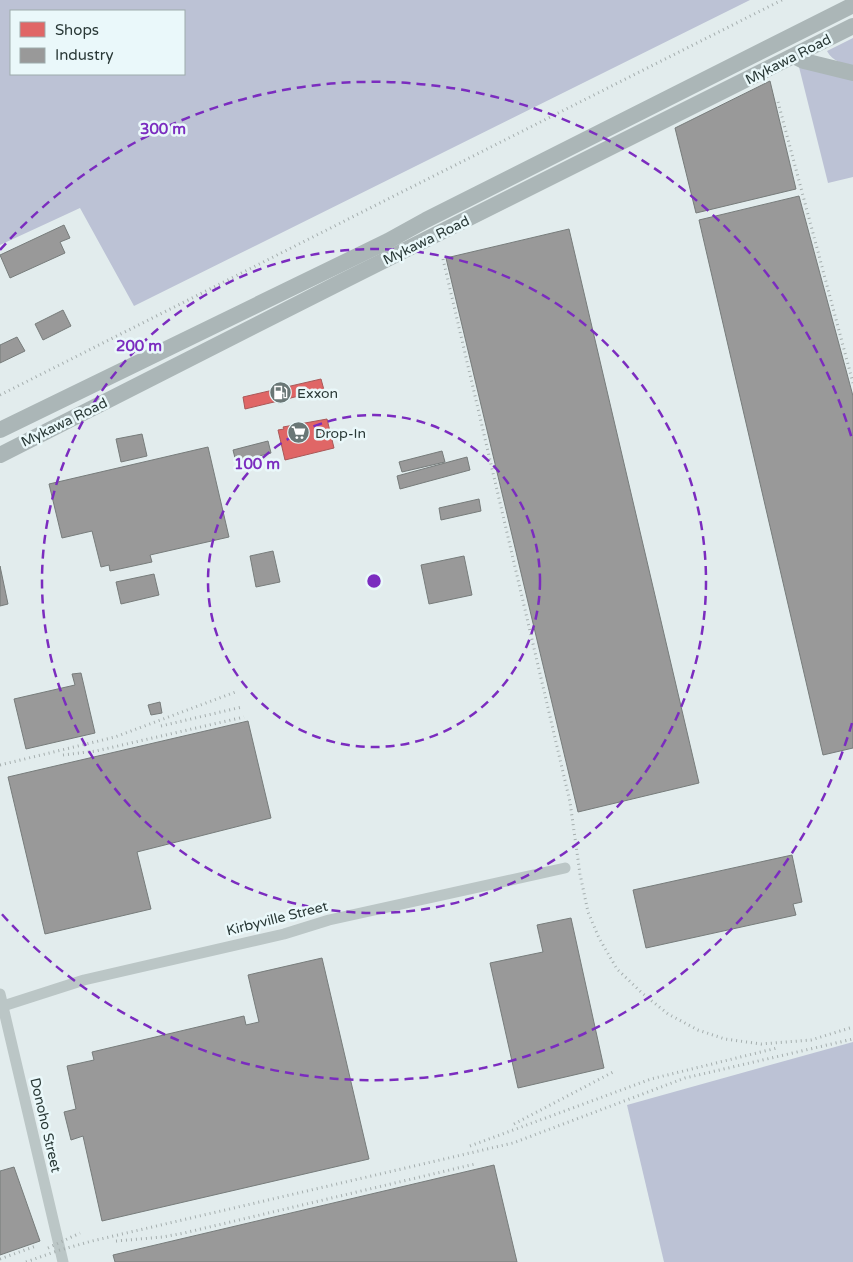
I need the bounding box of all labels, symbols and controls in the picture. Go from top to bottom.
legend [10,10,185,75]
text: Shops [55,21,99,39]
street label: Mykawa Road [743,31,834,88]
text: Industry [55,46,114,64]
text: 300 m [140,120,186,138]
street label: Mykawa Road [380,212,472,269]
text: 200 m [116,337,162,355]
fuel station icon: Exxon [269,381,293,405]
place label: Exxon [297,385,338,402]
street label: Mykawa Road [18,394,110,451]
supermarket icon: Drop-In [287,421,311,445]
place label: Drop-In [315,425,366,442]
text: 100 m [234,455,280,473]
centre of rings [365,572,383,590]
street label: Kirbyville Street [225,898,330,939]
street label: Donoho Street [26,1076,65,1175]

